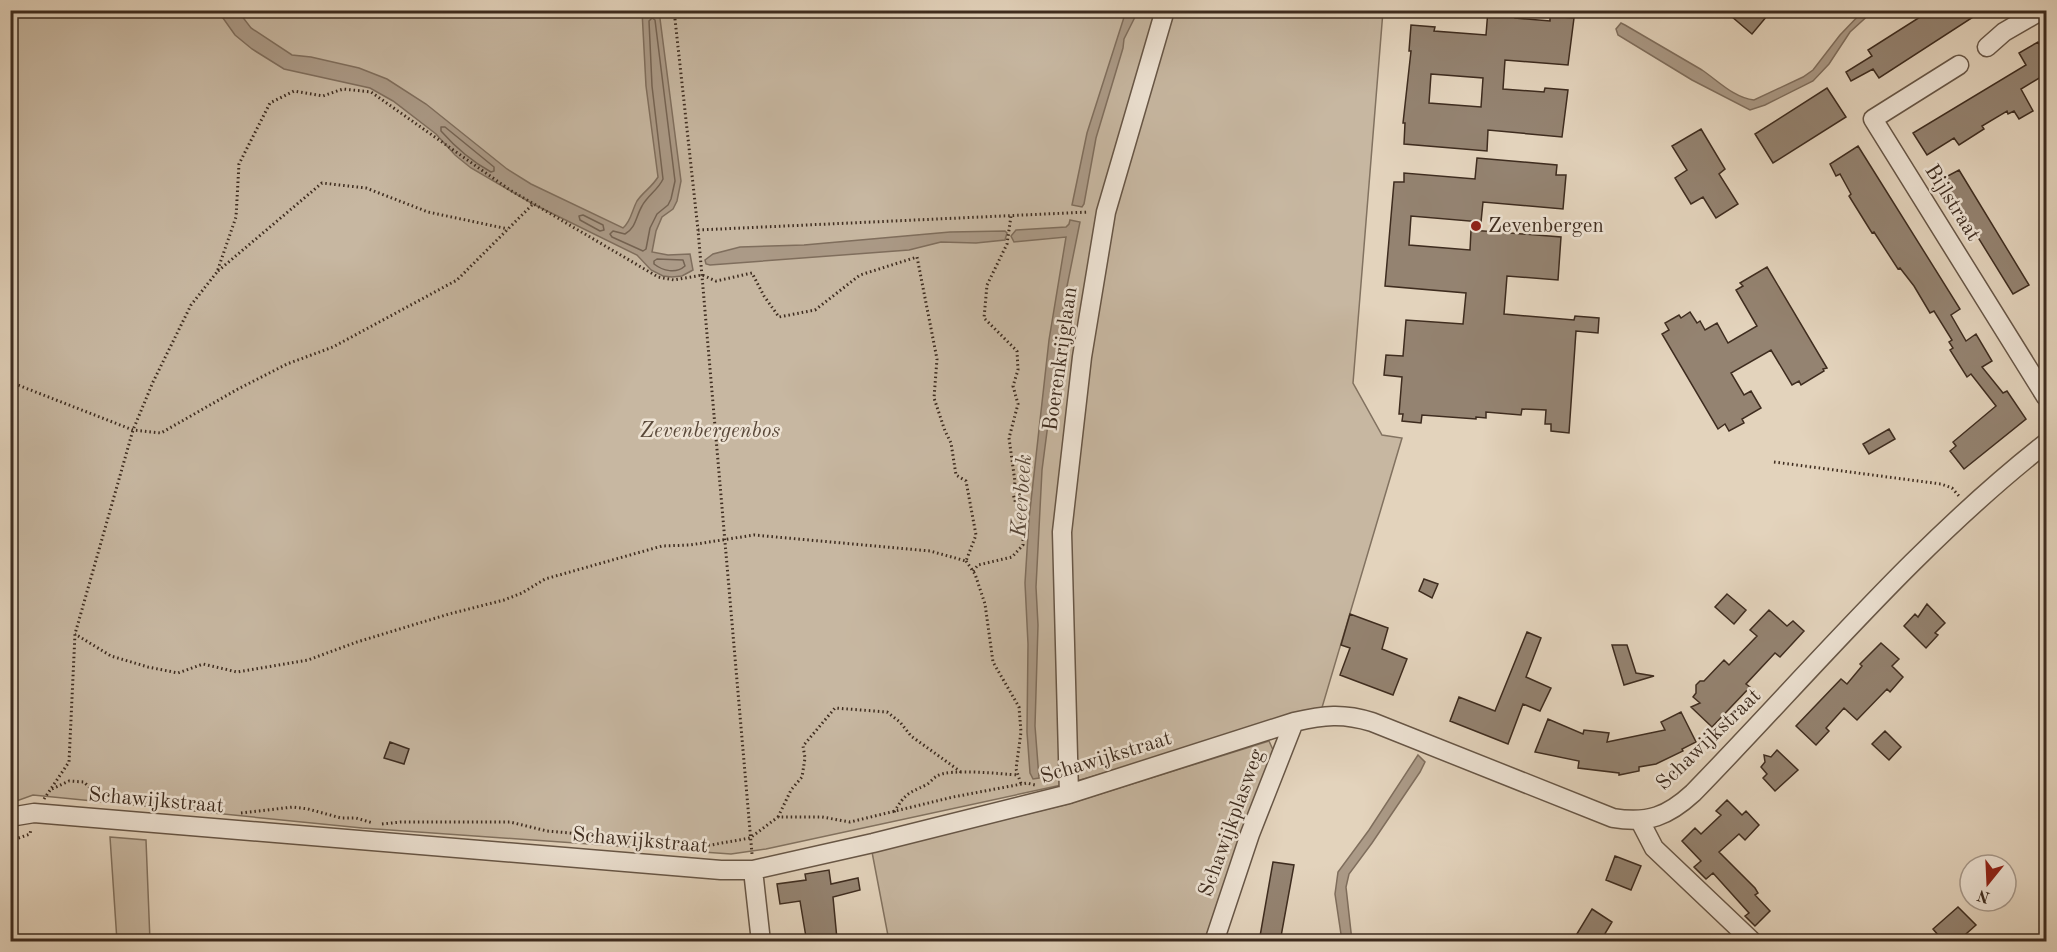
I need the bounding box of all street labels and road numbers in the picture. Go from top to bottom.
street label: Bijlstraat [1920,161,1984,245]
street label: Boerenkrijglaan [1040,286,1082,432]
street label: Schawijkstraat [1653,685,1765,795]
street label: Schawijkstraat [1038,728,1174,788]
street label: Schawijkplasweg [1196,746,1269,900]
street label: Schawijkstraat [87,785,225,817]
street label: Schawijkstraat [571,825,709,857]

